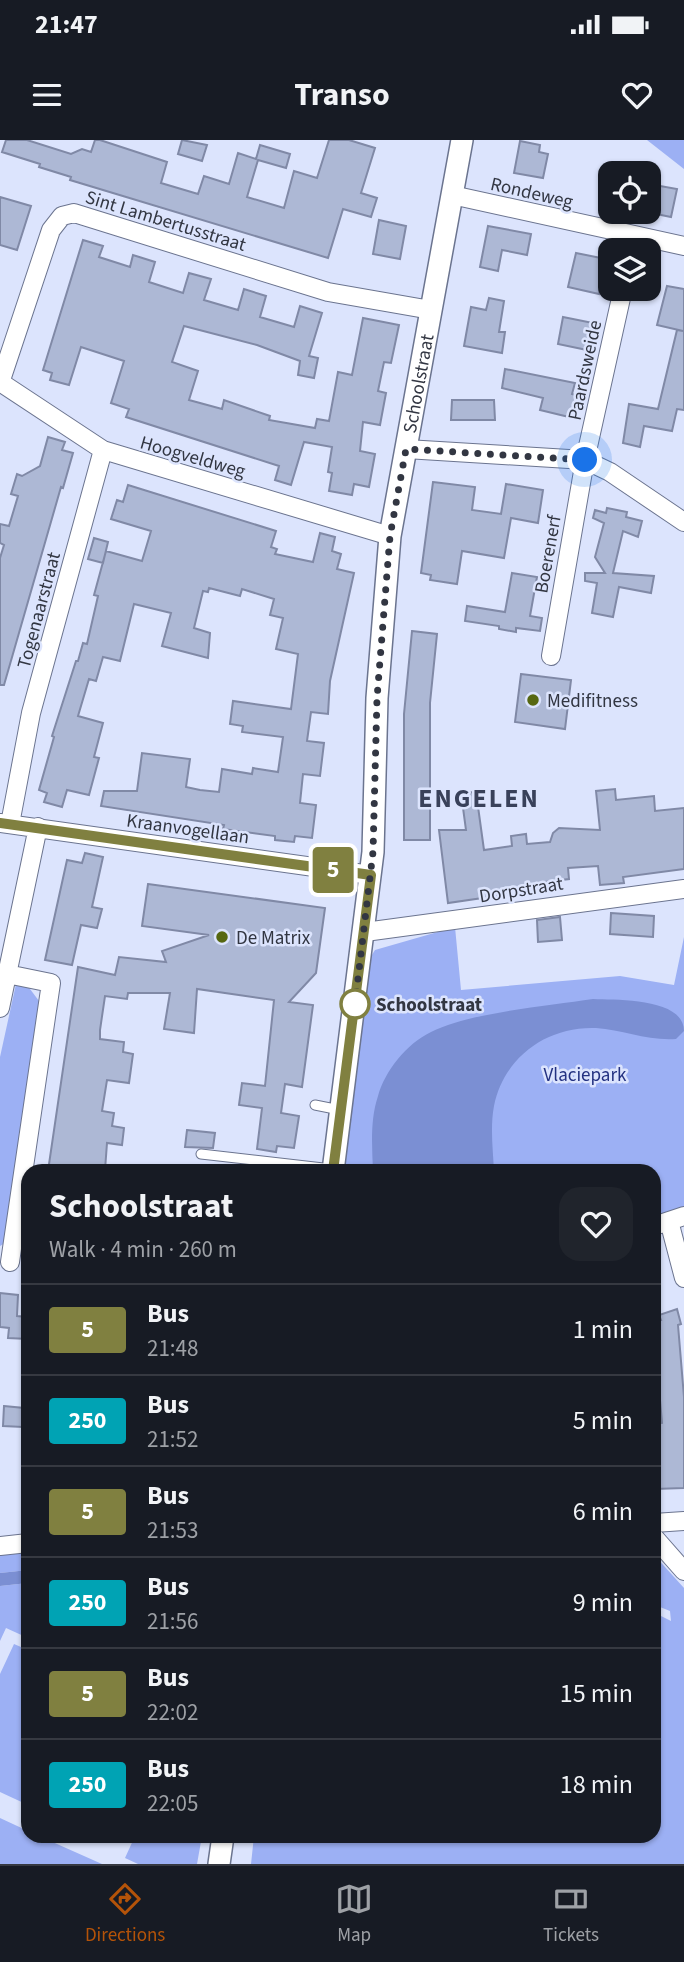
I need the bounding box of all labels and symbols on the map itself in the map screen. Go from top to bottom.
street label: Rondeweg [488,171,576,216]
street label: Sint Lambertusstraat [82,184,250,259]
street label: Paardsweide [562,318,609,423]
street label: Schoolstraat [397,332,442,436]
street label: Hoogveldweg [137,430,249,485]
your location [567,442,602,477]
street label: Boerenerf [528,512,569,595]
street label: Togenaarstraat [11,549,68,672]
place label: Medifitness [547,688,638,715]
marker: Medifitness [525,692,541,708]
district label: ENGELEN [418,780,540,817]
street label: Kraanvogellaan [125,808,251,851]
line badge: 5 [310,847,356,893]
street label: Dorpstraat [477,870,566,910]
place label: De Matrix [236,925,311,952]
marker: De Matrix [214,929,230,945]
marker: Schoolstraat [340,989,370,1019]
place label: Schoolstraat [376,992,482,1019]
park label: Vlaciepark [544,1062,627,1089]

